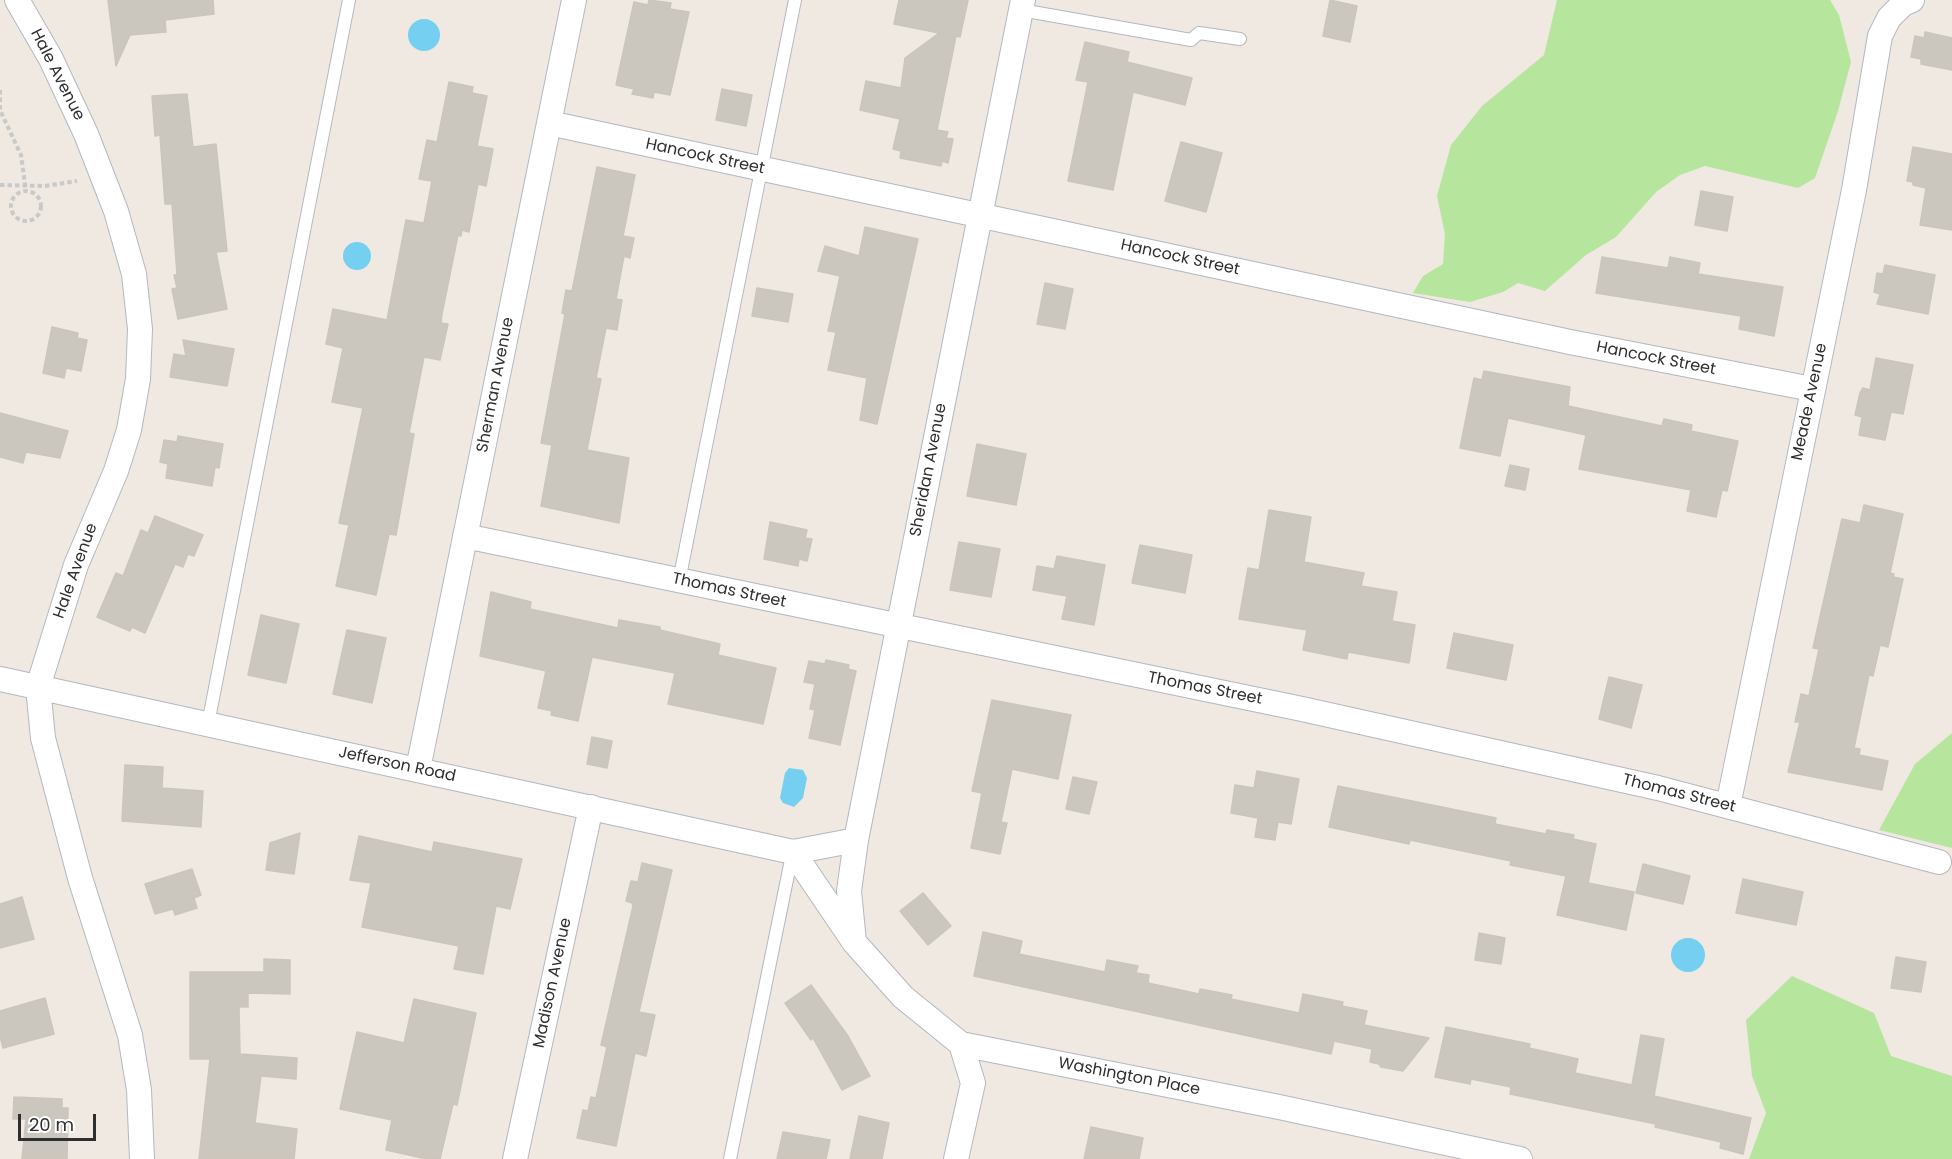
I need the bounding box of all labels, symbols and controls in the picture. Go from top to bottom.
street label: Hale Avenue [26,26,88,124]
street label: Hancock Street [644,135,766,179]
street label: Hancock Street [1119,236,1241,280]
street label: Sherman Avenue [473,316,519,454]
street label: Hancock Street [1595,338,1717,380]
street label: Meade Avenue [1788,342,1832,462]
street label: Sheridan Avenue [907,402,951,538]
street label: Hale Avenue [50,521,102,621]
street label: Thomas Street [670,570,788,612]
street label: Thomas Street [1146,669,1264,709]
street label: Jefferson Road [337,743,457,787]
street label: Thomas Street [1620,771,1738,817]
street label: Madison Avenue [530,916,576,1050]
street label: Washington Place [1056,1054,1202,1100]
scale bar [21,1102,99,1140]
text: 20 m [29,1112,74,1137]

